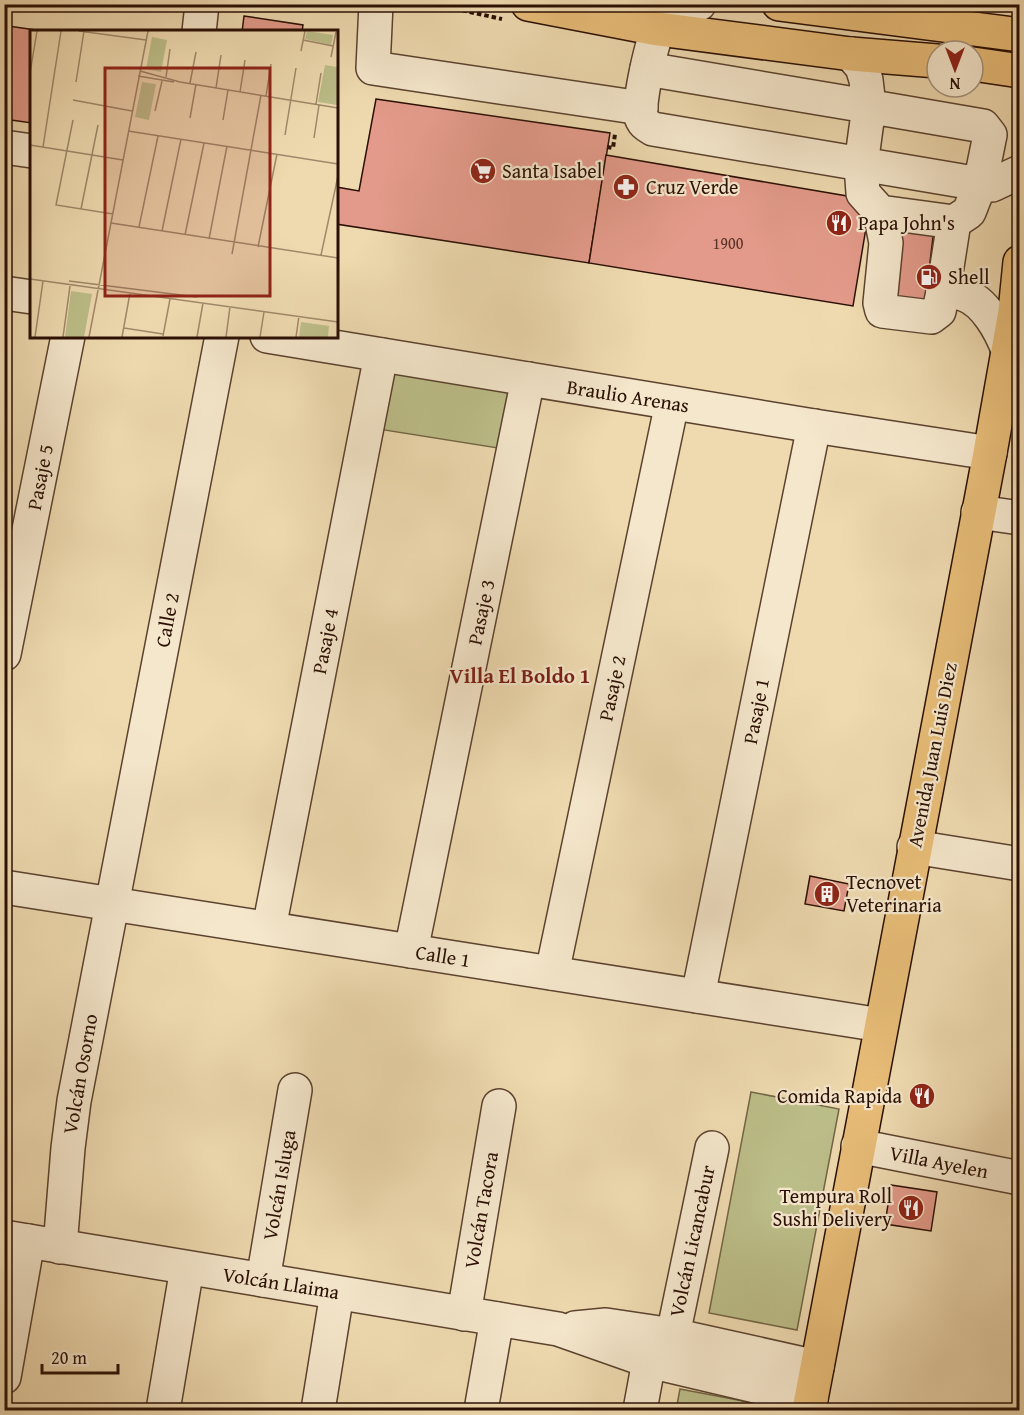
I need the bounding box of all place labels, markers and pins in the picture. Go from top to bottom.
supermarket icon: Santa Isabel [468,156,498,186]
place label: Santa Isabel [502,156,603,185]
pharmacy icon: Cruz Verde [611,172,641,202]
place label: Cruz Verde [646,172,739,201]
restaurant icon: Papa John's [824,208,854,238]
place label: Papa John's [858,208,955,237]
fuel station icon: Shell [914,262,944,292]
place label: Shell [948,262,990,291]
place label: Tecnovet Veterinaria [846,867,942,919]
building icon: Tecnovet Veterinaria [812,879,842,909]
place label: Comida Rapida [777,1081,903,1110]
restaurant icon: Comida Rapida [907,1081,937,1111]
place label: Tempura Roll Sushi Delivery [772,1181,892,1233]
restaurant icon: Tempura Roll Sushi Delivery [896,1193,926,1223]

